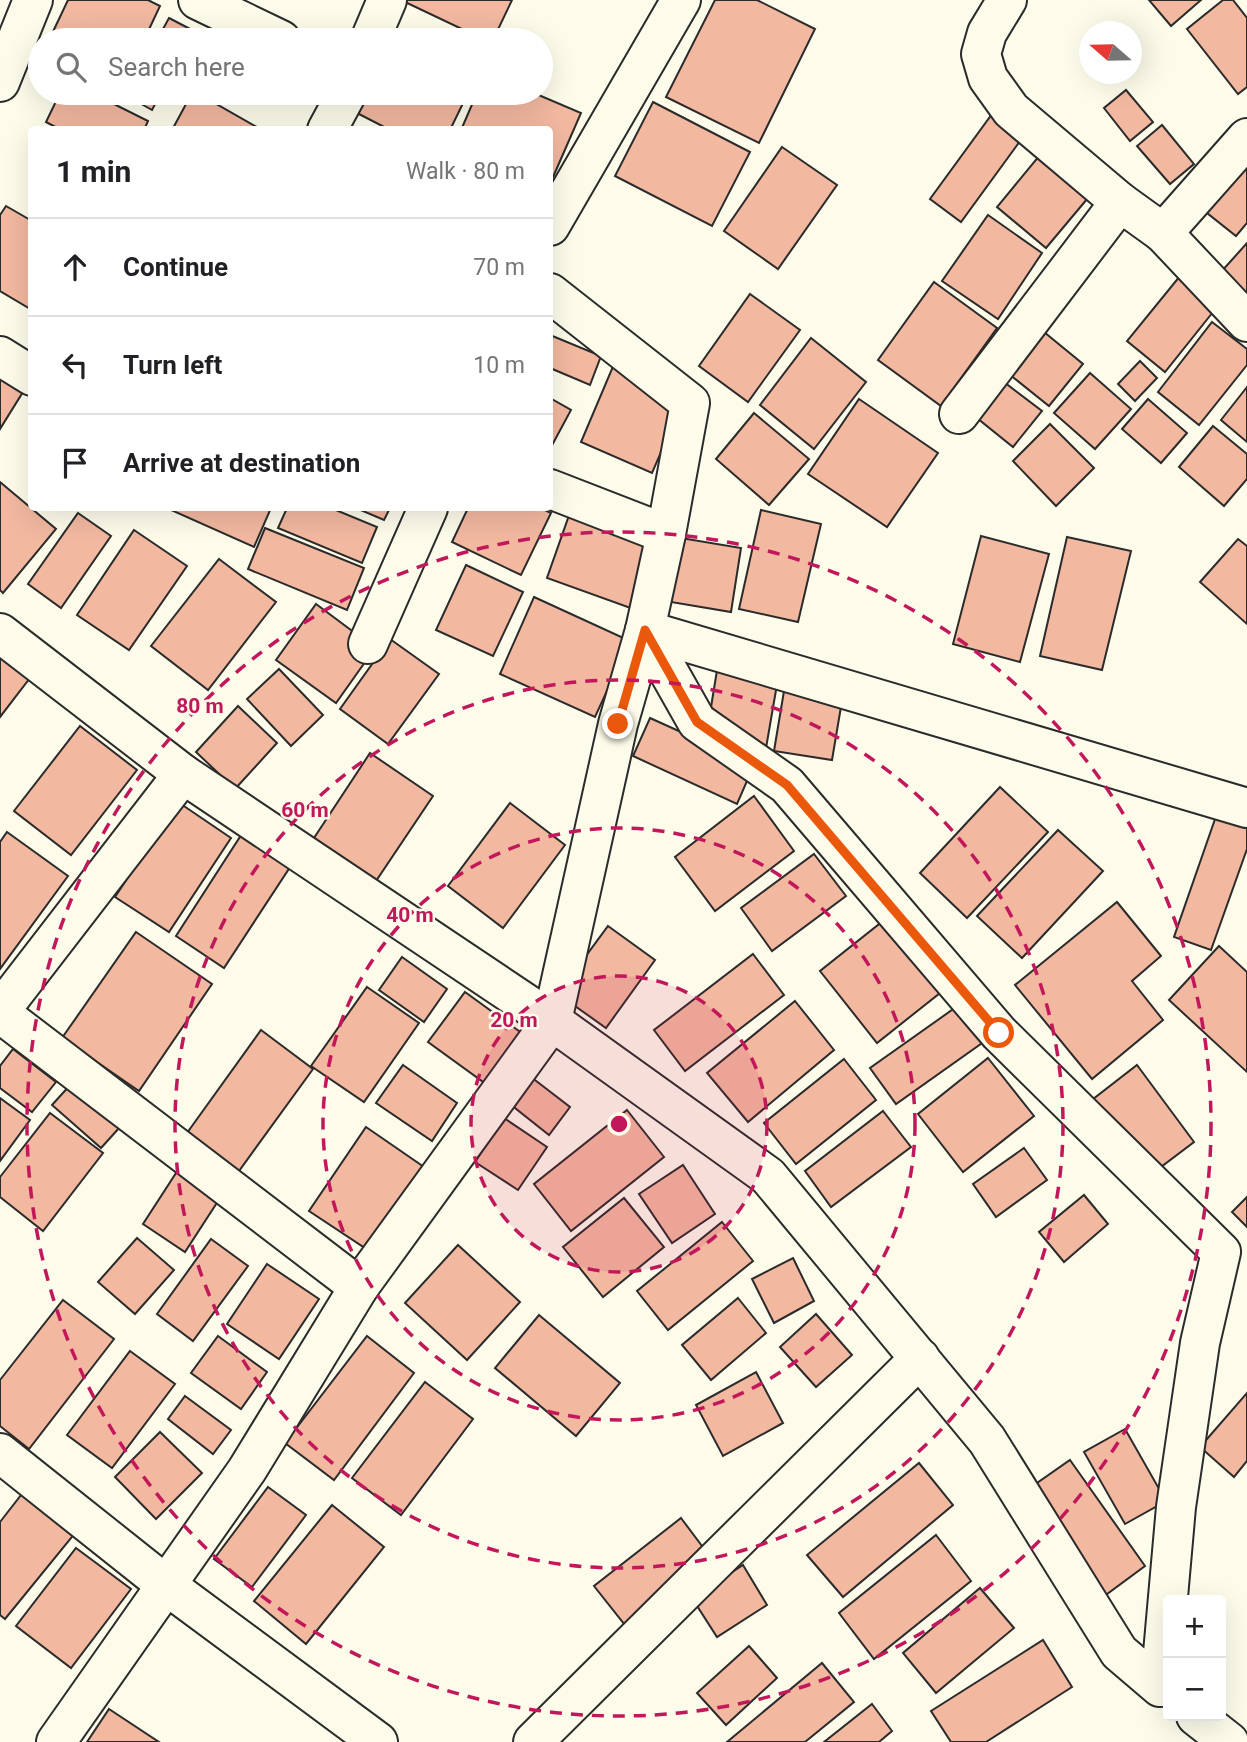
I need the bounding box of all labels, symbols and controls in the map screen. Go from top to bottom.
north arrow [1079,21,1142,84]
search box [28,28,553,105]
icon: search [52,48,90,86]
text: Search here [108,52,245,82]
text: 1 min [56,154,131,189]
text: Walk · 80 m [406,158,525,185]
icon: ahead [56,248,94,286]
text: Continue [123,252,228,282]
text: 70 m [473,254,525,281]
icon: left [56,346,94,384]
text: Turn left [123,350,222,380]
text: 10 m [473,352,525,379]
icon: arrive [56,444,94,482]
text: Arrive at destination [123,448,360,478]
text: 80 m [176,694,224,718]
route end [602,708,633,739]
text: 60 m [281,798,329,822]
text: 40 m [386,903,434,927]
text: 20 m [490,1008,538,1032]
route start [983,1017,1014,1048]
centre of rings [607,1112,631,1136]
map controls [1163,1595,1226,1721]
button: + [1163,1595,1226,1658]
button: − [1163,1658,1226,1721]

